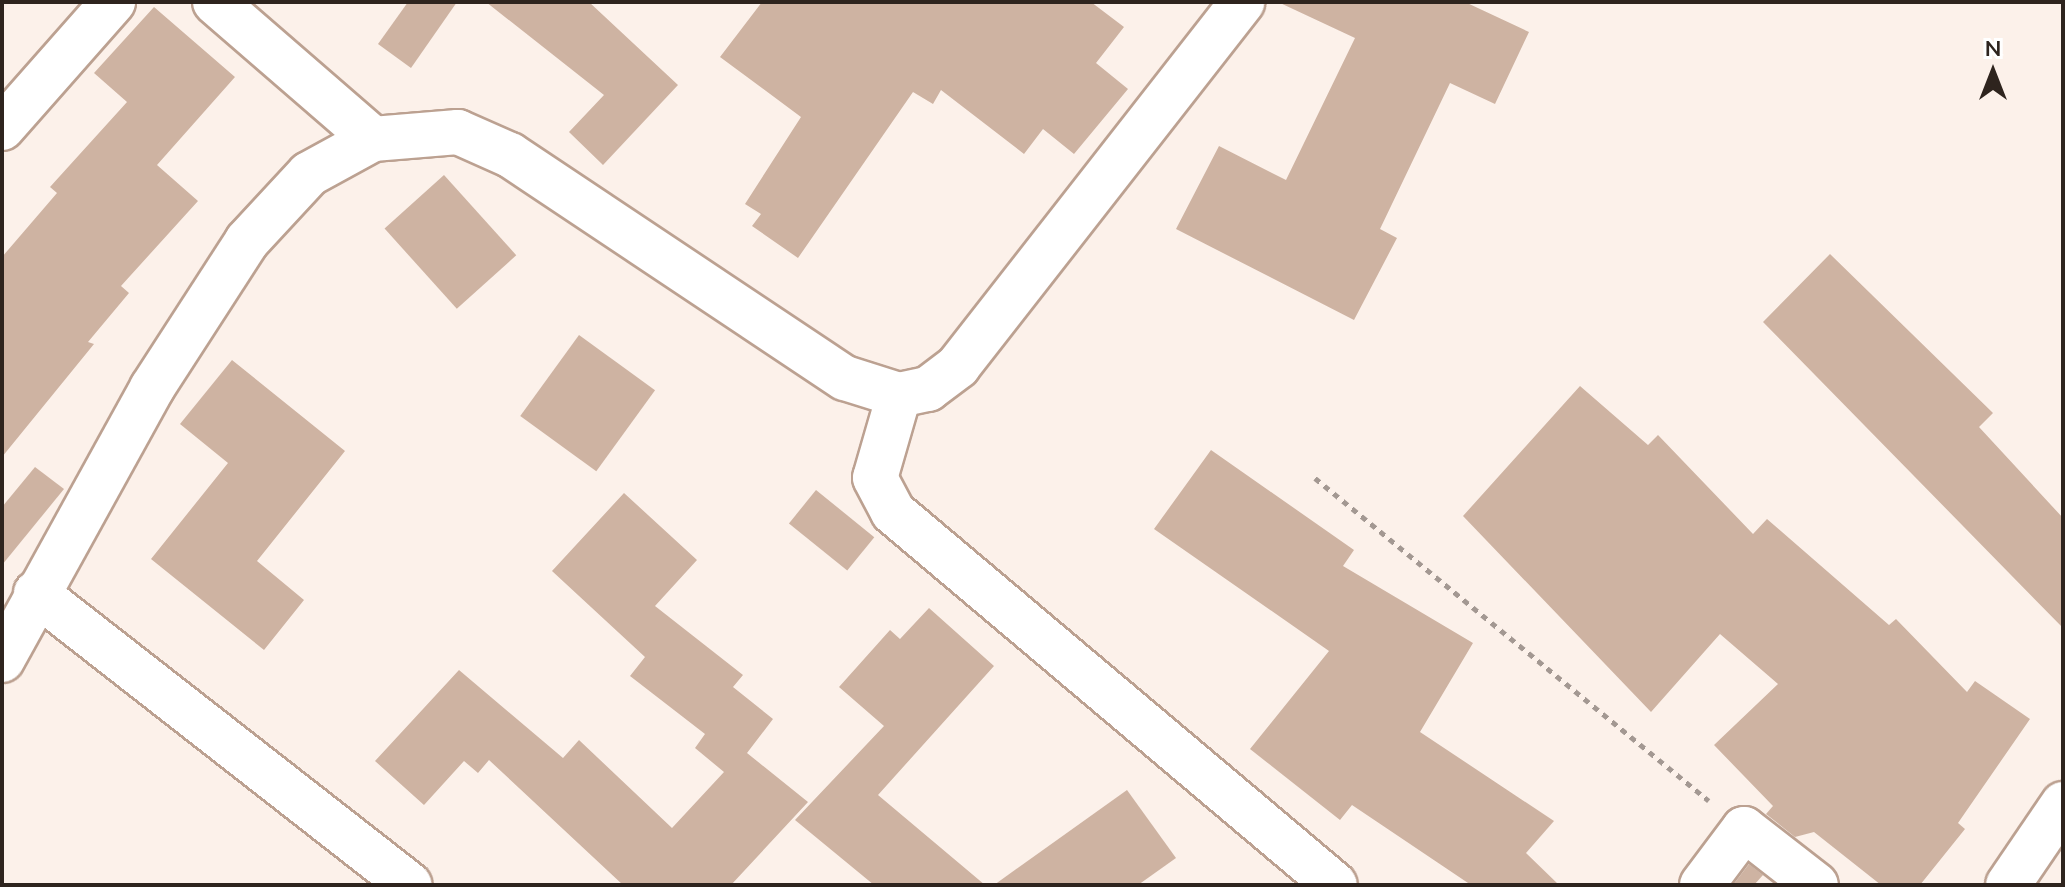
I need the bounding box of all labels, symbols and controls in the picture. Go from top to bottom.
north arrow [1953,32,2033,112]
text: N [1985,34,2001,62]

